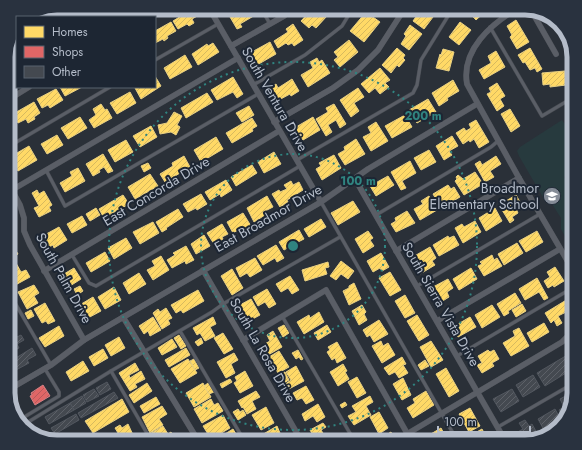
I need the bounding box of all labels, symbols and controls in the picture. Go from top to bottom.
legend [16,16,156,88]
text: Homes [52,23,88,41]
text: Shops [52,43,83,61]
street label: South Ventura Drive [237,43,313,155]
text: Other [52,63,82,81]
text: 200 m [404,107,442,125]
street label: East Concorda Drive [99,151,213,231]
text: 100 m [340,172,376,190]
place label: Broadmor Elementary School [429,178,539,214]
street label: East Broadmor Drive [211,179,325,257]
school or university icon: Broadmor Elementary School [542,186,562,206]
street label: South Palm Drive [31,229,97,327]
street label: South Sierra Vista Drive [397,238,485,370]
centre of rings [286,239,300,253]
street label: South La Rosa Drive [225,294,301,406]
scale bar [438,408,530,434]
text: 100 m [444,413,477,431]

